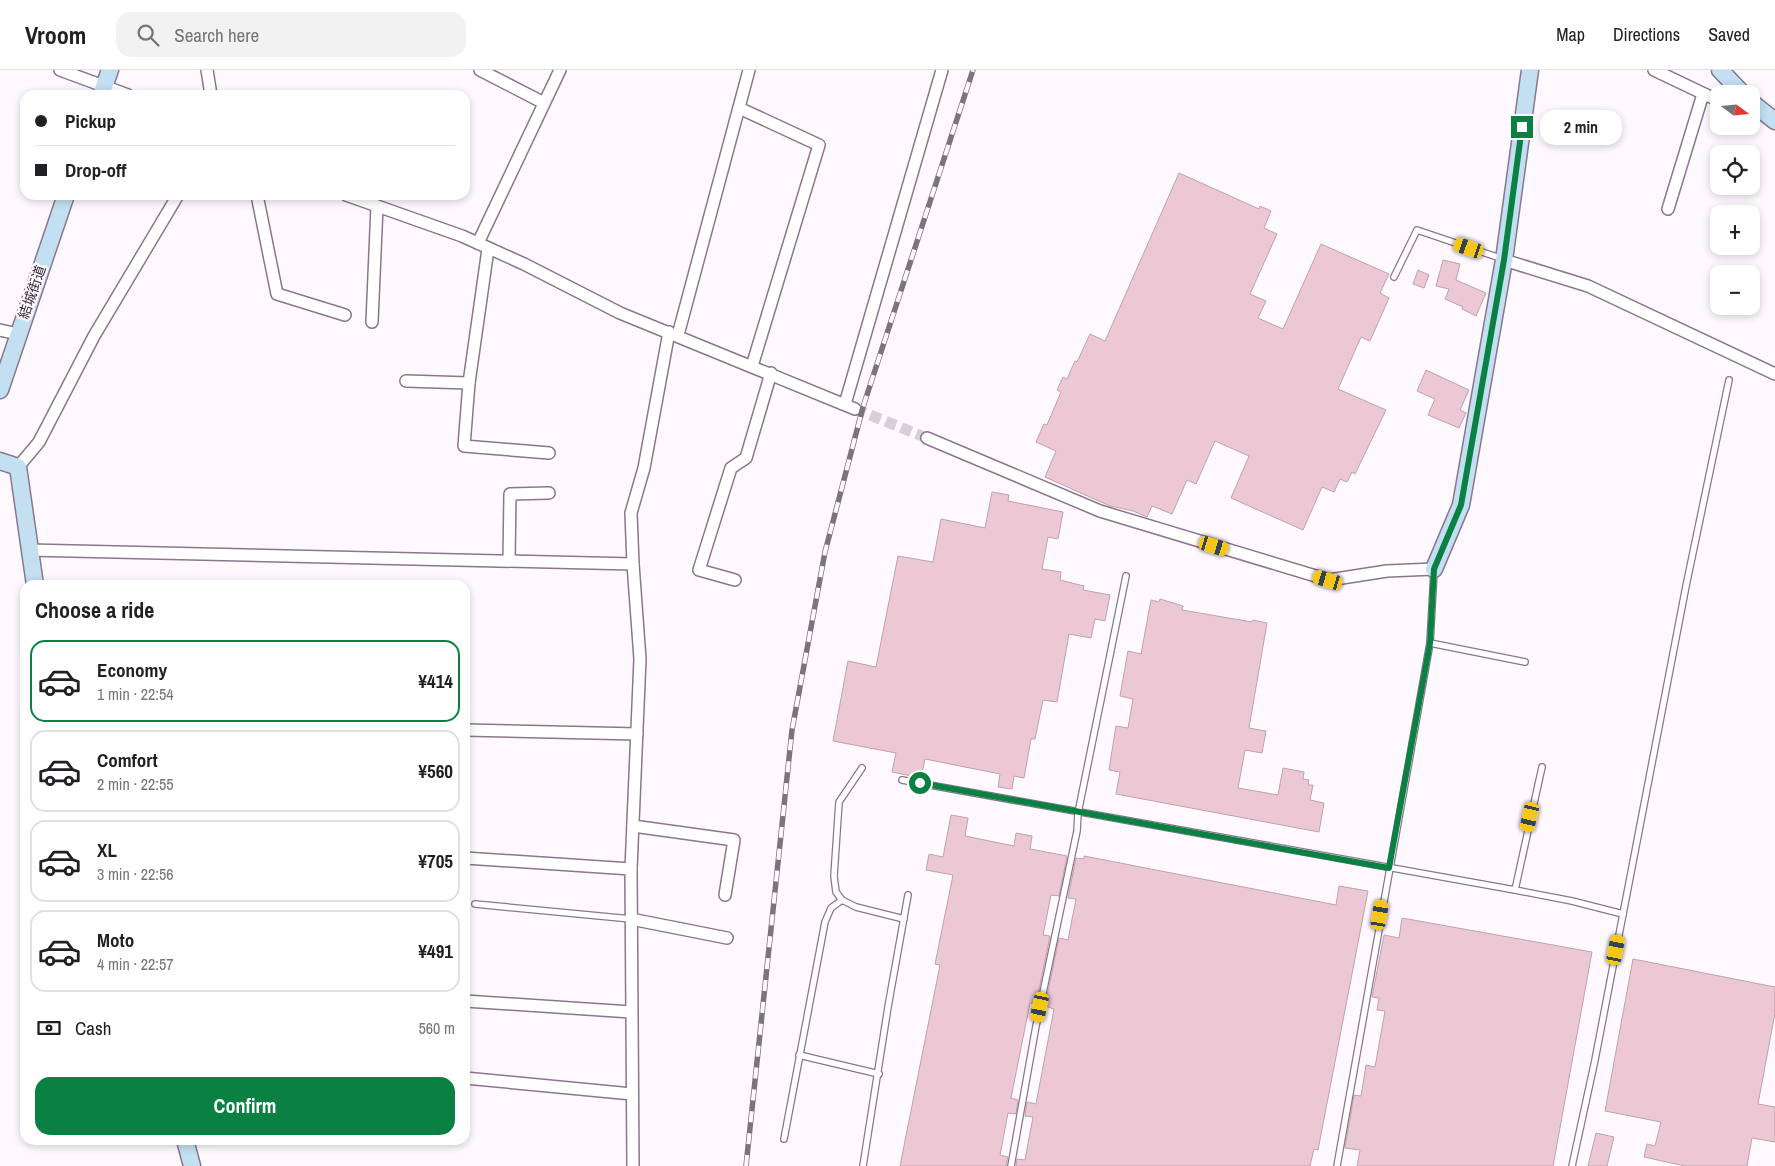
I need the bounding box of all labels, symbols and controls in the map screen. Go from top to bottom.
search box [116,12,466,57]
text: Vroom [25,19,86,51]
icon: search [134,21,162,49]
text: Search here [174,22,259,48]
text: Map [1556,22,1585,47]
text: Directions [1613,22,1680,47]
text: Saved [1708,22,1750,47]
north arrow [1710,85,1760,135]
map controls [1710,85,1760,315]
text: Pickup [65,108,116,134]
callout: 2 min [1540,110,1622,144]
route end [1511,116,1533,138]
text: 2 min [1564,116,1598,138]
button: locate [1710,145,1760,195]
text: Drop-off [65,157,126,183]
button: + [1710,205,1760,255]
car [1452,236,1485,260]
street label: 結城街道 [14,263,50,321]
button: − [1710,265,1760,315]
car [1197,534,1230,558]
car [1311,568,1344,592]
text: Choose a ride [35,595,154,625]
text: Economy [97,657,167,683]
icon: car [37,659,82,704]
text: ¥414 [418,668,453,694]
text: 1 min · 22:54 [97,683,174,705]
text: Comfort [97,747,158,773]
icon: car [37,749,82,794]
text: ¥560 [418,758,453,784]
route start [909,772,931,794]
text: 2 min · 22:55 [97,773,174,795]
car [1519,801,1540,833]
text: XL [97,837,117,863]
icon: car [37,839,82,884]
text: ¥705 [418,848,453,874]
text: 3 min · 22:56 [97,863,174,885]
car [1370,899,1389,931]
text: Moto [97,927,134,953]
icon: car [37,929,82,974]
car [1605,934,1626,966]
text: ¥491 [418,938,453,964]
text: 4 min · 22:57 [97,953,174,975]
car [1029,991,1050,1023]
icon: cash [35,1014,63,1042]
text: Cash [75,1015,111,1041]
text: 560 m [419,1017,455,1039]
button: Confirm [35,1077,455,1135]

